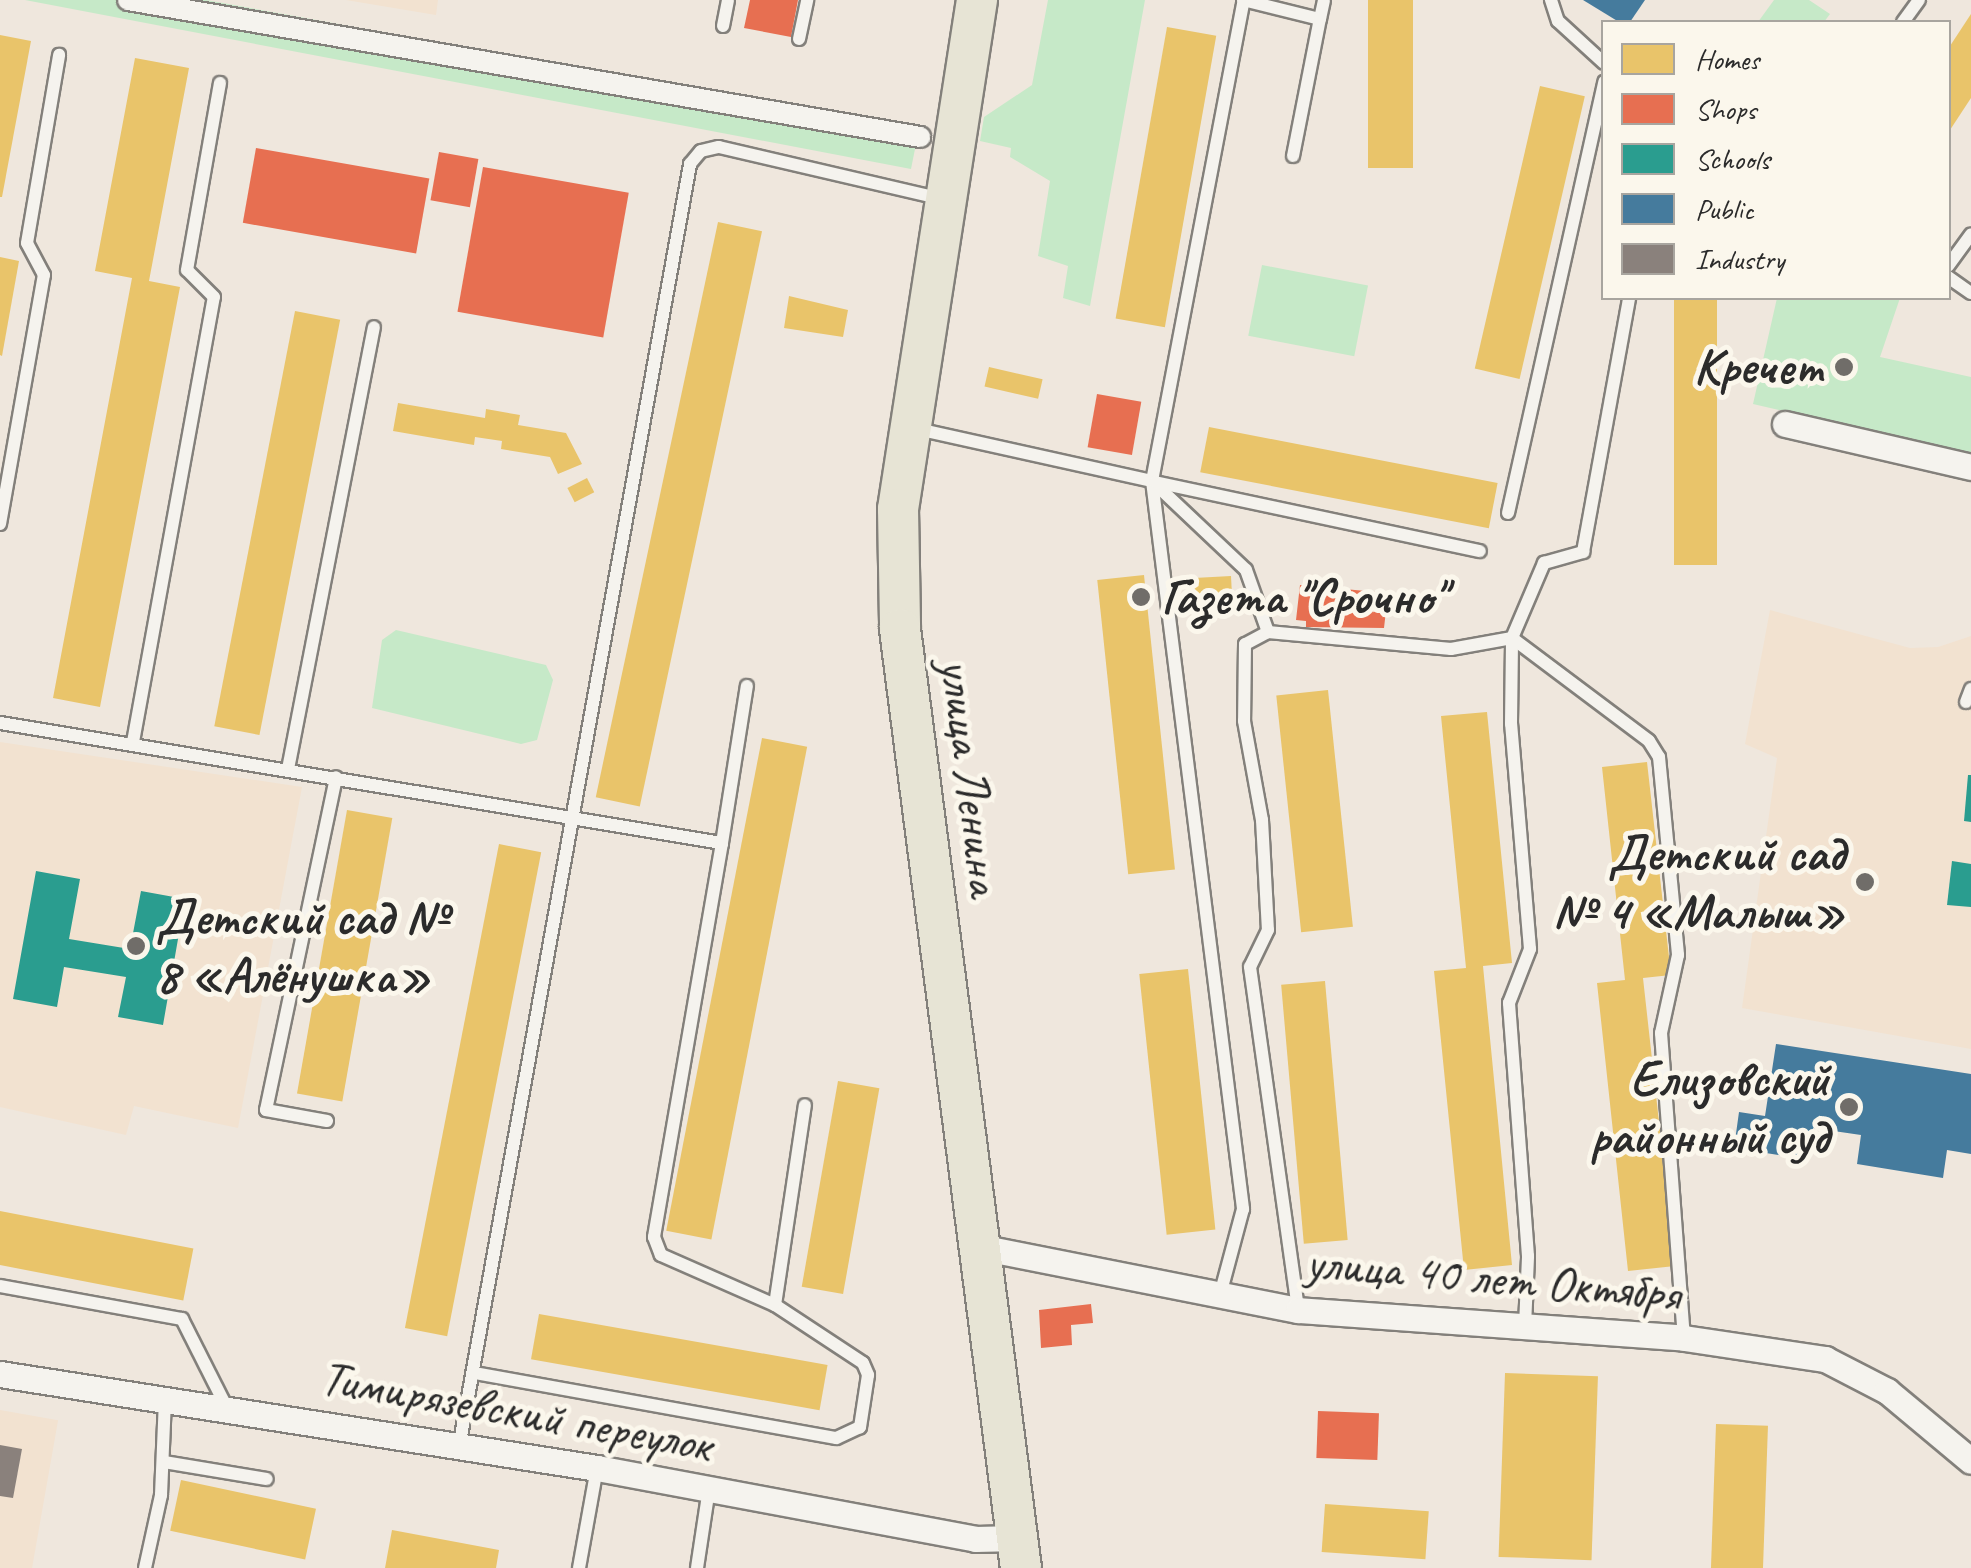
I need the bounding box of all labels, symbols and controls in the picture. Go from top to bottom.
legend [1601,20,1951,300]
text: Homes [1695,40,1759,78]
text: Shops [1695,90,1756,128]
text: Schools [1695,140,1770,178]
text: Public [1695,190,1754,228]
text: Industry [1695,240,1784,278]
place label: Кречет [1694,337,1824,397]
marker: Кречет [1833,356,1855,378]
place label: Газета "Срочно" [1161,567,1445,627]
marker: Газета "Срочно" [1130,586,1152,608]
street label: улица Ленина [927,656,1015,898]
place label: Детский сад № 4 «Малыш» [1553,823,1845,940]
marker: Детский сад № 4 «Малыш» [1854,871,1876,893]
place label: Детский сад № 8 «Алёнушка» [156,887,447,1004]
marker: Детский сад № 8 «Алёнушка» [125,935,147,957]
place label: Елизовский районный суд [1590,1048,1829,1166]
marker: Елизовский районный суд [1838,1096,1860,1118]
street label: улица 40 лет Октября [1300,1231,1686,1325]
street label: Тимирязевский переулок [316,1347,716,1475]

